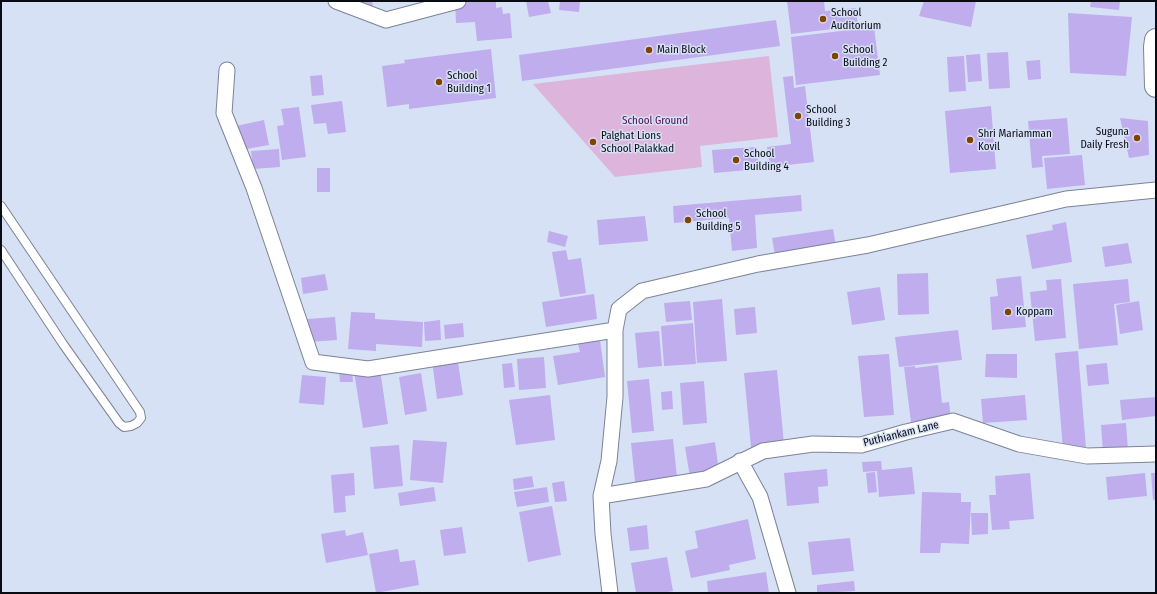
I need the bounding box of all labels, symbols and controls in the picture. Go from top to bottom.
place label: School Auditorium [831,6,881,32]
marker: School Auditorium [818,14,828,24]
place label: Main Block [657,43,706,57]
place label: School Building 2 [843,43,887,69]
marker: Main Block [644,45,654,55]
marker: School Building 2 [830,51,840,61]
place label: School Building 1 [447,69,491,95]
marker: School Building 1 [434,77,444,87]
place label: School Building 3 [806,103,851,129]
marker: School Building 3 [793,111,803,121]
park label: School Ground [622,114,688,128]
place label: Suguna Daily Fresh [1080,125,1129,151]
place label: Shri Mariamman Kovil [978,127,1052,153]
place label: Palghat Lions School Palakkad [601,129,674,155]
marker: Suguna Daily Fresh [1132,133,1142,143]
marker: Shri Mariamman Kovil [965,135,975,145]
marker: Palghat Lions School Palakkad [588,137,598,147]
place label: School Building 4 [744,147,789,173]
marker: School Building 4 [731,155,741,165]
place label: School Building 5 [696,207,741,233]
marker: School Building 5 [683,215,693,225]
place label: Koppam [1016,305,1053,319]
marker: Koppam [1003,307,1013,317]
street label: Puthiankam Lane [862,418,940,450]

